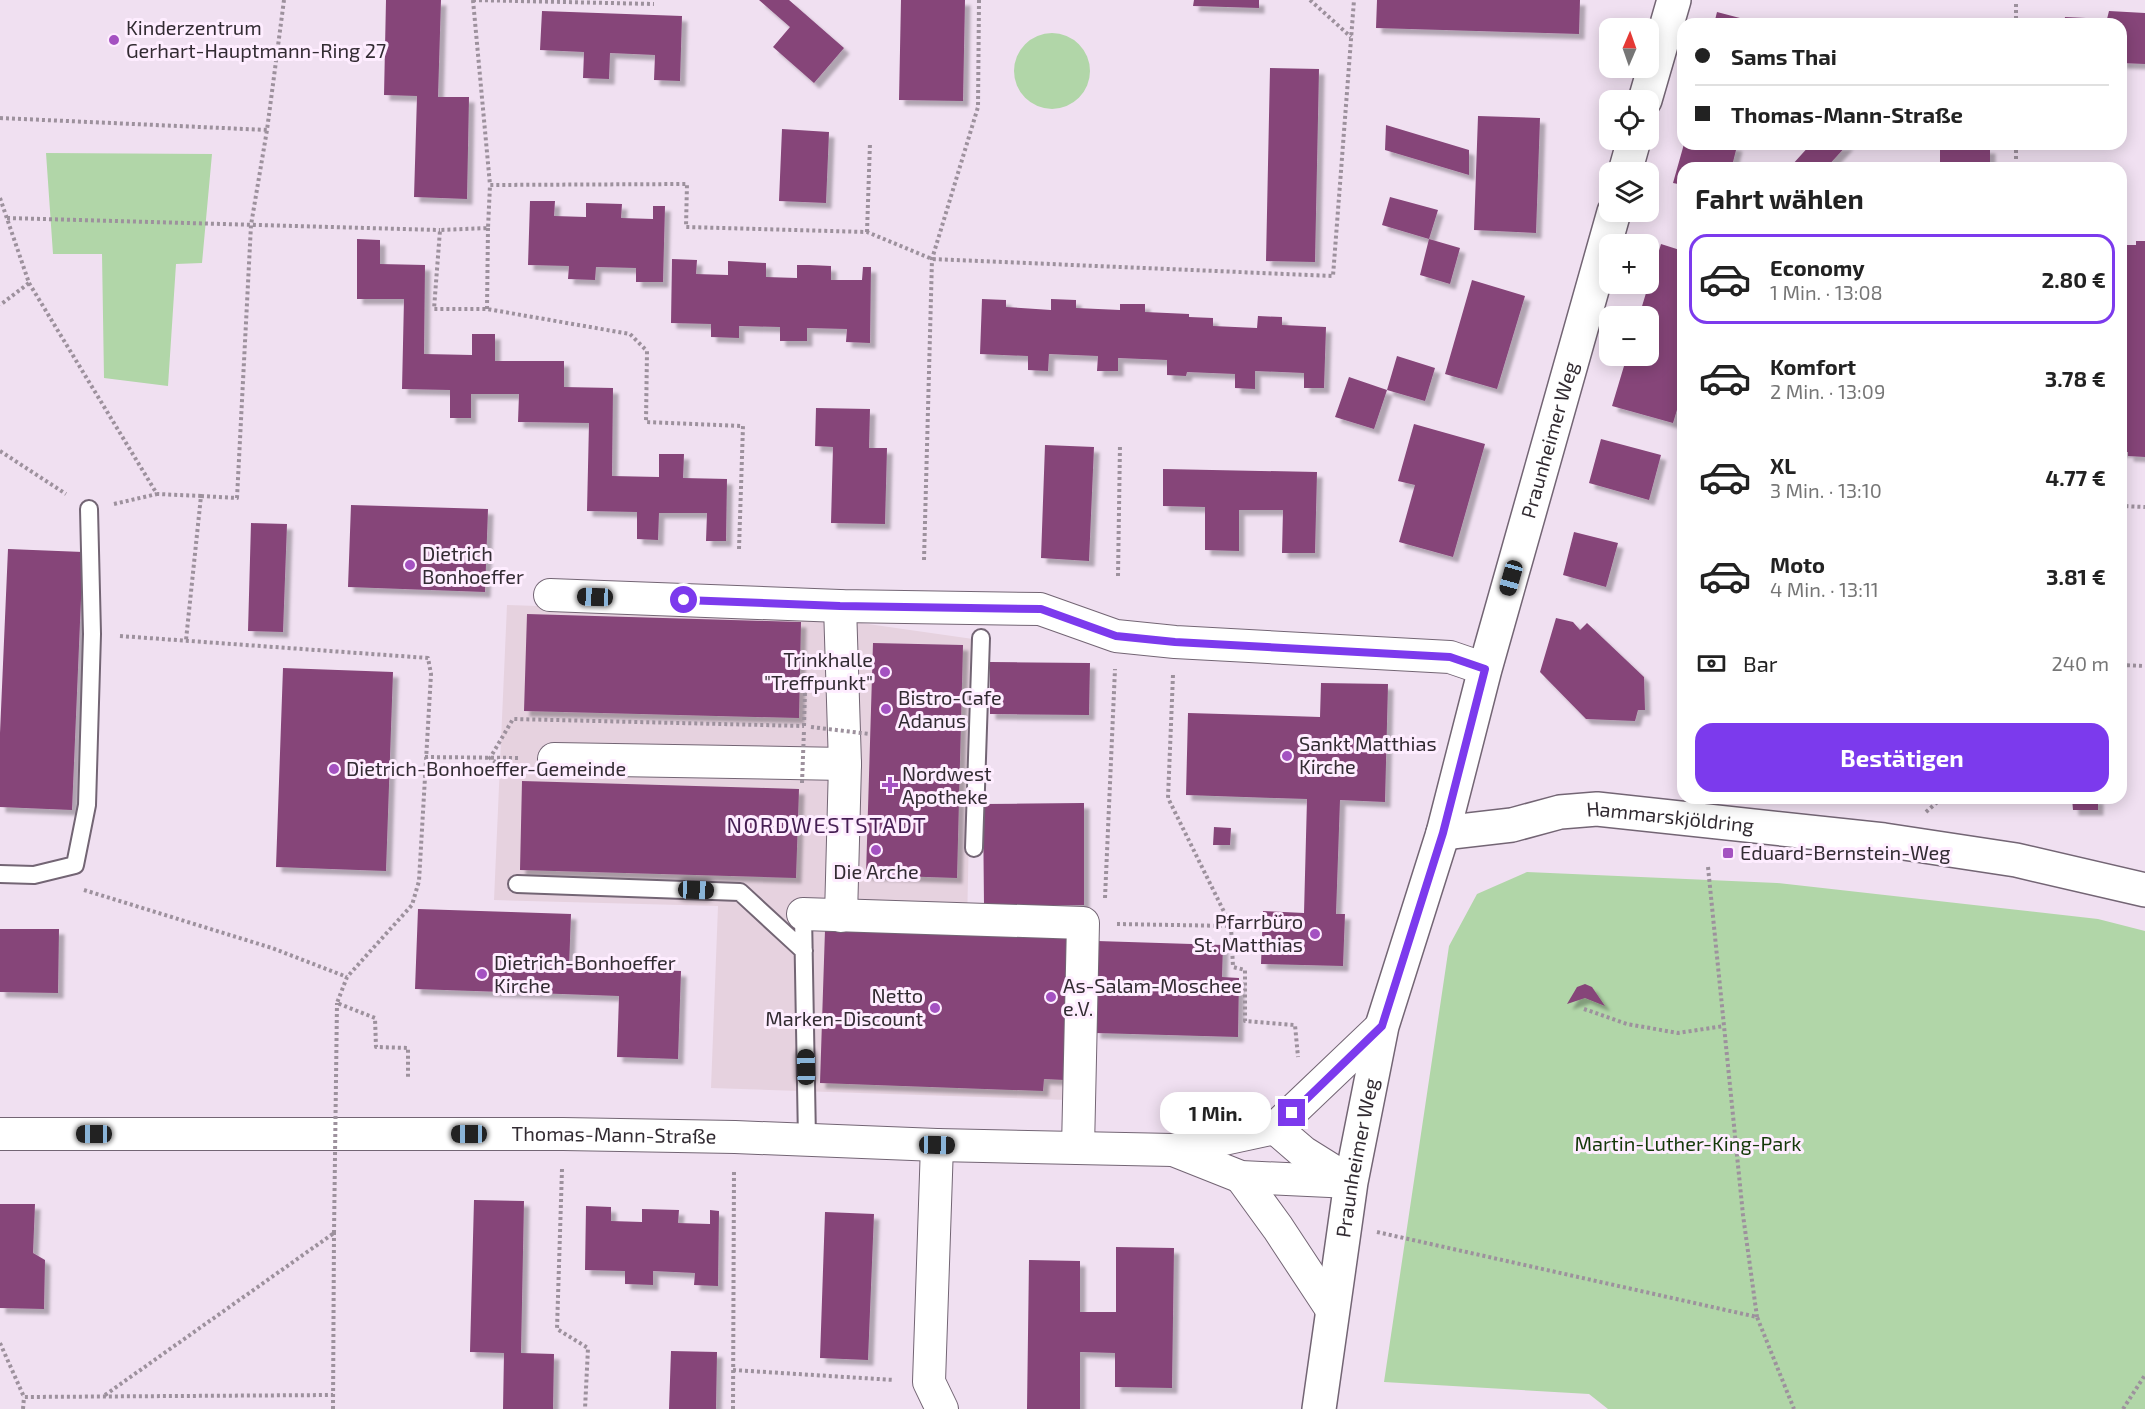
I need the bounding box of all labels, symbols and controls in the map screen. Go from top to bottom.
place label: Kinderzentrum Gerhart-Hauptmann-Ring 27 [126,15,386,62]
north arrow [1599,18,1659,78]
map controls [1599,18,1659,366]
marker: Kinderzentrum Gerhart-Hauptmann-Ring 27 [107,33,121,47]
text: Sams Thai [1731,43,1837,69]
button: locate [1599,90,1659,150]
text: Thomas-Mann-Straße [1731,101,1963,127]
button: layers [1599,162,1659,222]
text: Fahrt wählen [1695,182,1864,214]
button: + [1599,234,1659,294]
icon: car [1698,252,1752,306]
text: Economy [1770,254,1865,280]
text: 2.80 € [2041,266,2106,292]
text: 1 Min. · 13:08 [1770,280,1883,304]
button: − [1599,306,1659,366]
icon: car [1698,351,1752,405]
text: Komfort [1770,353,1856,379]
street label: Praunheimer Weg [1515,359,1582,521]
text: 3.78 € [2045,365,2106,391]
text: 2 Min. · 13:09 [1770,379,1885,403]
icon: car [1698,450,1752,504]
text: XL [1770,452,1796,478]
text: 4.77 € [2045,464,2106,490]
text: 3 Min. · 13:10 [1770,478,1882,502]
place label: Dietrich Bonhoeffer [422,541,524,588]
icon: car [1698,549,1752,603]
text: Moto [1770,551,1825,577]
marker: Dietrich Bonhoeffer [403,558,417,572]
car [1497,558,1525,598]
text: 3.81 € [2046,563,2106,589]
text: 4 Min. · 13:11 [1770,577,1879,601]
route start [670,586,697,613]
car [577,587,613,607]
place label: Trinkhalle "Treffpunkt" [764,647,873,694]
icon: cash [1695,647,1728,680]
text: Bar [1743,650,1778,676]
text: 240 m [2051,651,2109,675]
marker: Trinkhalle "Treffpunkt" [878,665,892,679]
place label: Bistro-Cafe Adanus [898,685,1002,732]
marker: Bistro-Cafe Adanus [879,702,893,716]
button: Bestätigen [1695,723,2109,792]
place label: Sankt Matthias Kirche [1299,731,1437,778]
marker: Sankt Matthias Kirche [1280,749,1294,763]
place label: Dietrich-Bonhoeffer-Gemeinde [346,756,626,780]
place label: Nordwest Apotheke [902,761,992,808]
marker: Dietrich-Bonhoeffer-Gemeinde [327,762,341,776]
marker: Nordwest Apotheke [883,778,897,792]
street label: Hammarskjöldring [1585,796,1755,837]
district label: NORDWESTSTADT [727,811,927,837]
place label: Eduard-Bernstein-Weg [1740,840,1950,864]
marker: Die Arche [869,843,883,857]
marker: Eduard-Bernstein-Weg [1721,846,1735,860]
place label: Die Arche [833,859,919,883]
car [678,880,714,900]
place label: Pfarrbüro St. Matthias [1194,909,1303,956]
marker: Pfarrbüro St. Matthias [1308,927,1322,941]
place label: Dietrich-Bonhoeffer Kirche [494,950,676,997]
marker: Dietrich-Bonhoeffer Kirche [475,967,489,981]
place label: As-Salam-Moschee e.V. [1063,973,1242,1020]
place label: Netto Marken-Discount [765,983,923,1030]
marker: As-Salam-Moschee e.V. [1044,990,1058,1004]
marker: Netto Marken-Discount [928,1001,942,1015]
car [797,1049,815,1085]
street label: Praunheimer Weg [1330,1076,1382,1239]
callout: 1 Min. [1160,1092,1271,1134]
route end [1278,1099,1305,1126]
text: 1 Min. [1189,1101,1242,1125]
street label: Thomas-Mann-Straße [512,1121,717,1148]
car [76,1125,112,1143]
car [451,1125,487,1143]
park label: Martin-Luther-King-Park [1575,1131,1801,1155]
car [919,1136,955,1154]

